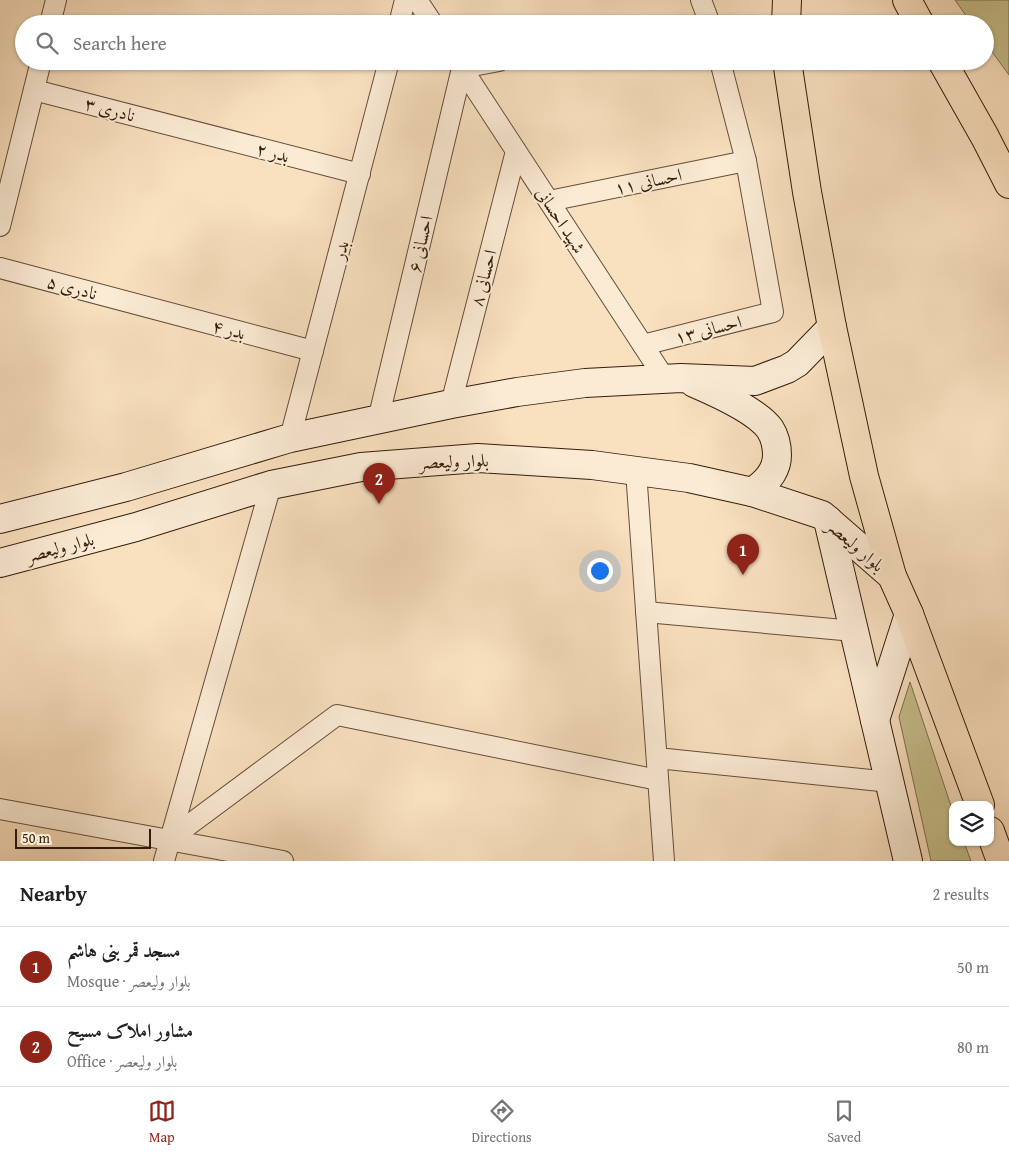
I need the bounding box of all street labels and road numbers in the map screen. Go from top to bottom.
street label: نادری ۳ [82,89,138,129]
street label: بدر ۲ [253,135,293,169]
street label: احسانی ۱۱ [612,161,684,201]
street label: شهید احسانی [529,181,593,259]
street label: احسانی ۶ [400,213,440,275]
street label: بدر [324,237,355,265]
street label: احسانی ۸ [462,247,504,309]
street label: نادری ۵ [44,267,100,307]
street label: احسانی ۱۳ [672,308,744,350]
street label: بدر ۴ [209,312,249,346]
street label: بلوار ولیعصر [417,446,489,476]
street label: بلوار ولیعصر [820,511,891,578]
street label: بلوار ولیعصر [21,525,97,570]

